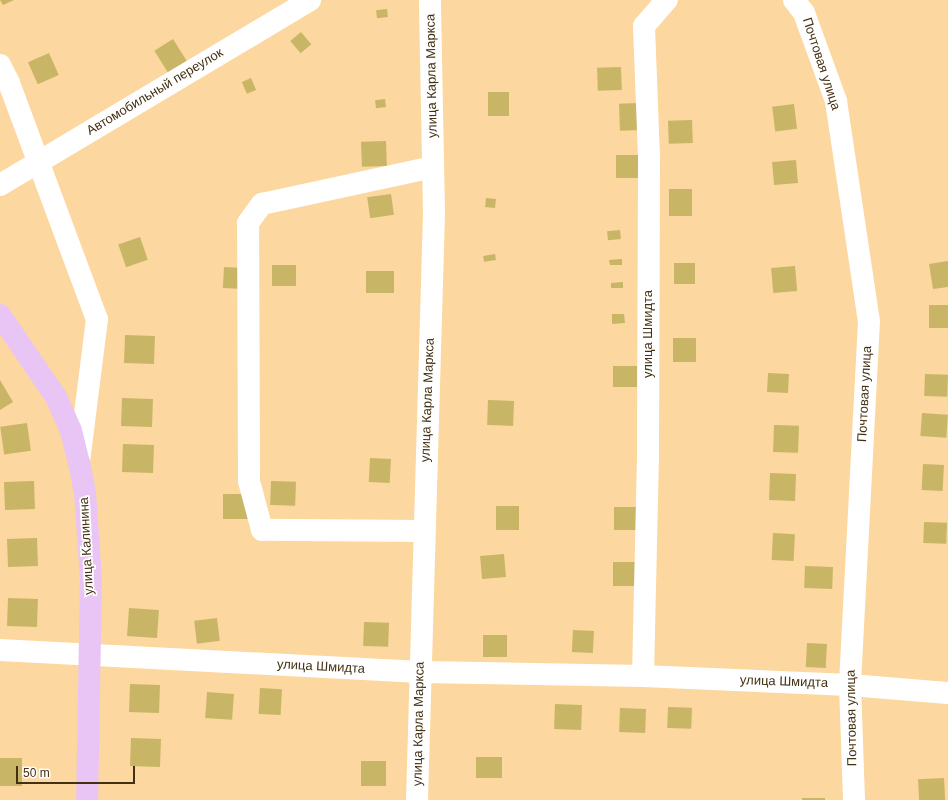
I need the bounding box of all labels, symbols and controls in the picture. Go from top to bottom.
street label: улица Карла Маркса [423,14,441,138]
street label: Почтовая улица [799,16,843,112]
street label: Автомобильный переулок [84,45,226,139]
street label: улица Шмидта [640,290,656,378]
street label: улица Карла Маркса [418,338,438,462]
street label: Почтовая улица [855,345,875,443]
street label: улица Калинина [77,497,97,595]
street label: улица Шмидта [277,657,365,677]
street label: улица Карла Маркса [410,662,428,786]
street label: Почтовая улица [843,670,861,766]
street label: улица Шмидта [740,673,828,691]
scale bar [18,758,137,784]
text: 50 m [23,766,50,780]

